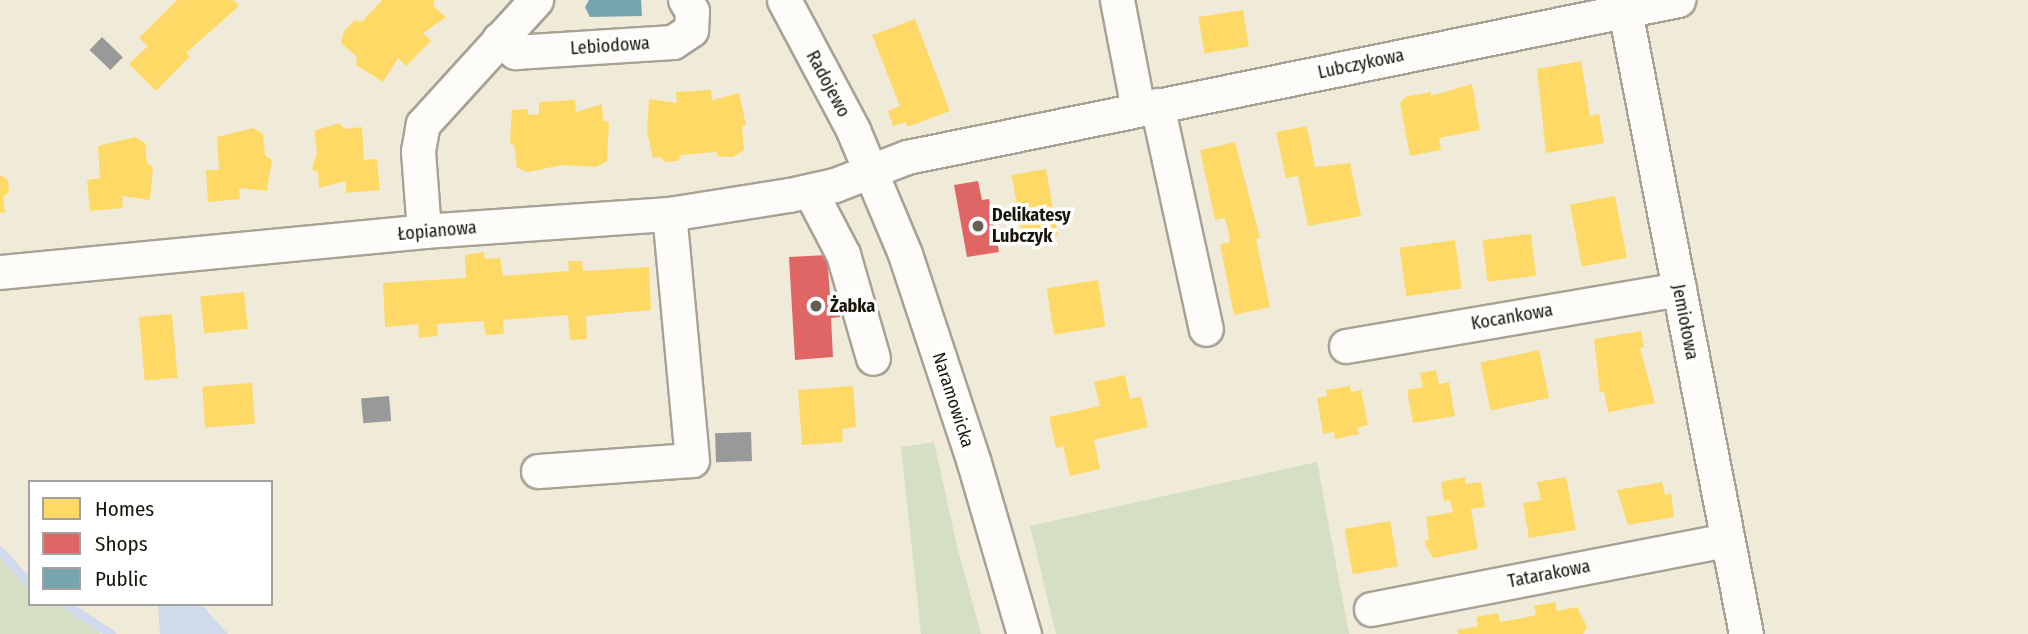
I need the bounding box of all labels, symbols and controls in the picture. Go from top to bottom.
street label: Lebiodowa [570,32,650,60]
street label: Lubczykowa [1316,44,1406,84]
street label: Radojewo [802,47,854,121]
place label: Delikatesy Lubczyk [992,205,1071,248]
street label: Łopianowa [396,217,478,245]
marker: Delikatesy Lubczyk [970,218,986,234]
street label: Jemiołowa [1667,282,1703,362]
place label: Żabka [830,295,875,317]
marker: Żabka [808,298,824,314]
street label: Kocankowa [1469,299,1555,335]
street label: Naramowicka [927,350,979,450]
legend [28,480,273,606]
text: Homes [95,496,154,522]
text: Shops [95,531,148,557]
street label: Tatarakowa [1506,555,1592,593]
text: Public [95,566,147,592]

